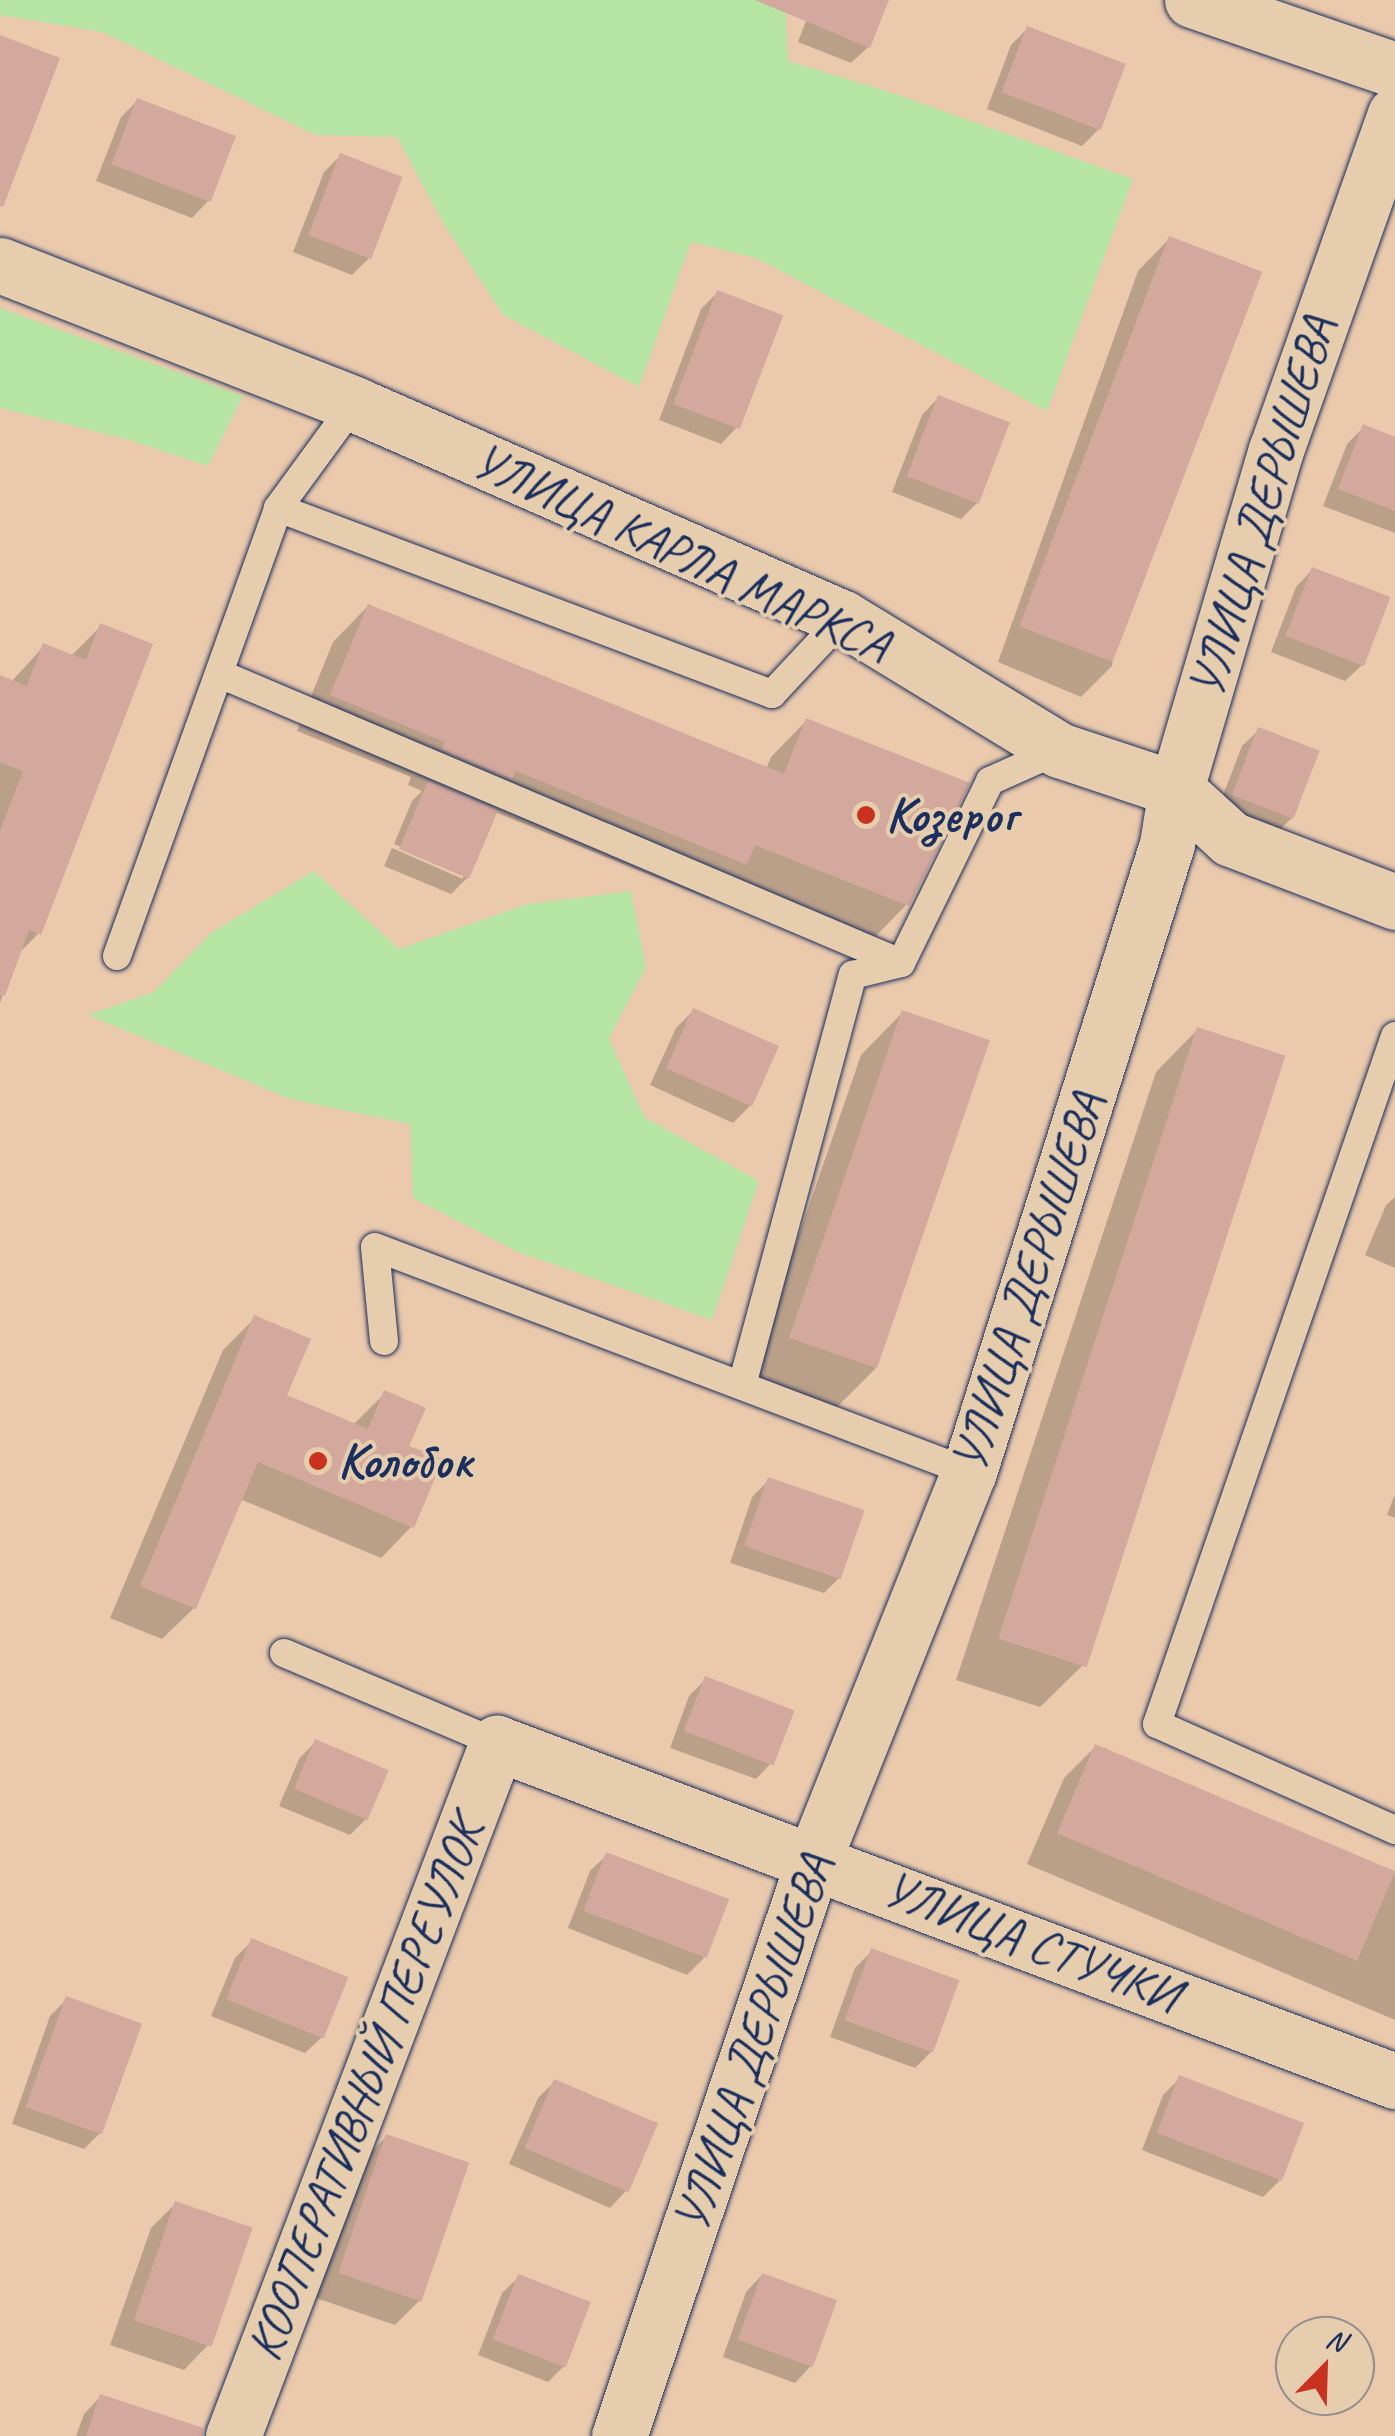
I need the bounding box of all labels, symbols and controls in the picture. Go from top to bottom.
street label: УЛИЦА ДЕРЫШЕВА [1176,310,1348,704]
street label: УЛИЦА КАРЛА МАРКСА [462,430,900,676]
place label: Козерог [886,785,1016,845]
marker: Козерог [855,804,877,826]
street label: УЛИЦА ДЕРЫШЕВА [939,1086,1117,1478]
place label: Колобок [338,1431,473,1491]
marker: Колобок [307,1450,329,1472]
street label: КООПЕРАТИВНЫЙ ПЕРЕУЛОК [234,1809,496,2369]
street label: УЛИЦА ДЕРЫШЕВА [661,1847,845,2239]
street label: УЛИЦА СТУЧКИ [875,1858,1187,2026]
north arrow [1275,2316,1375,2416]
text: N [1321,2320,1351,2359]

